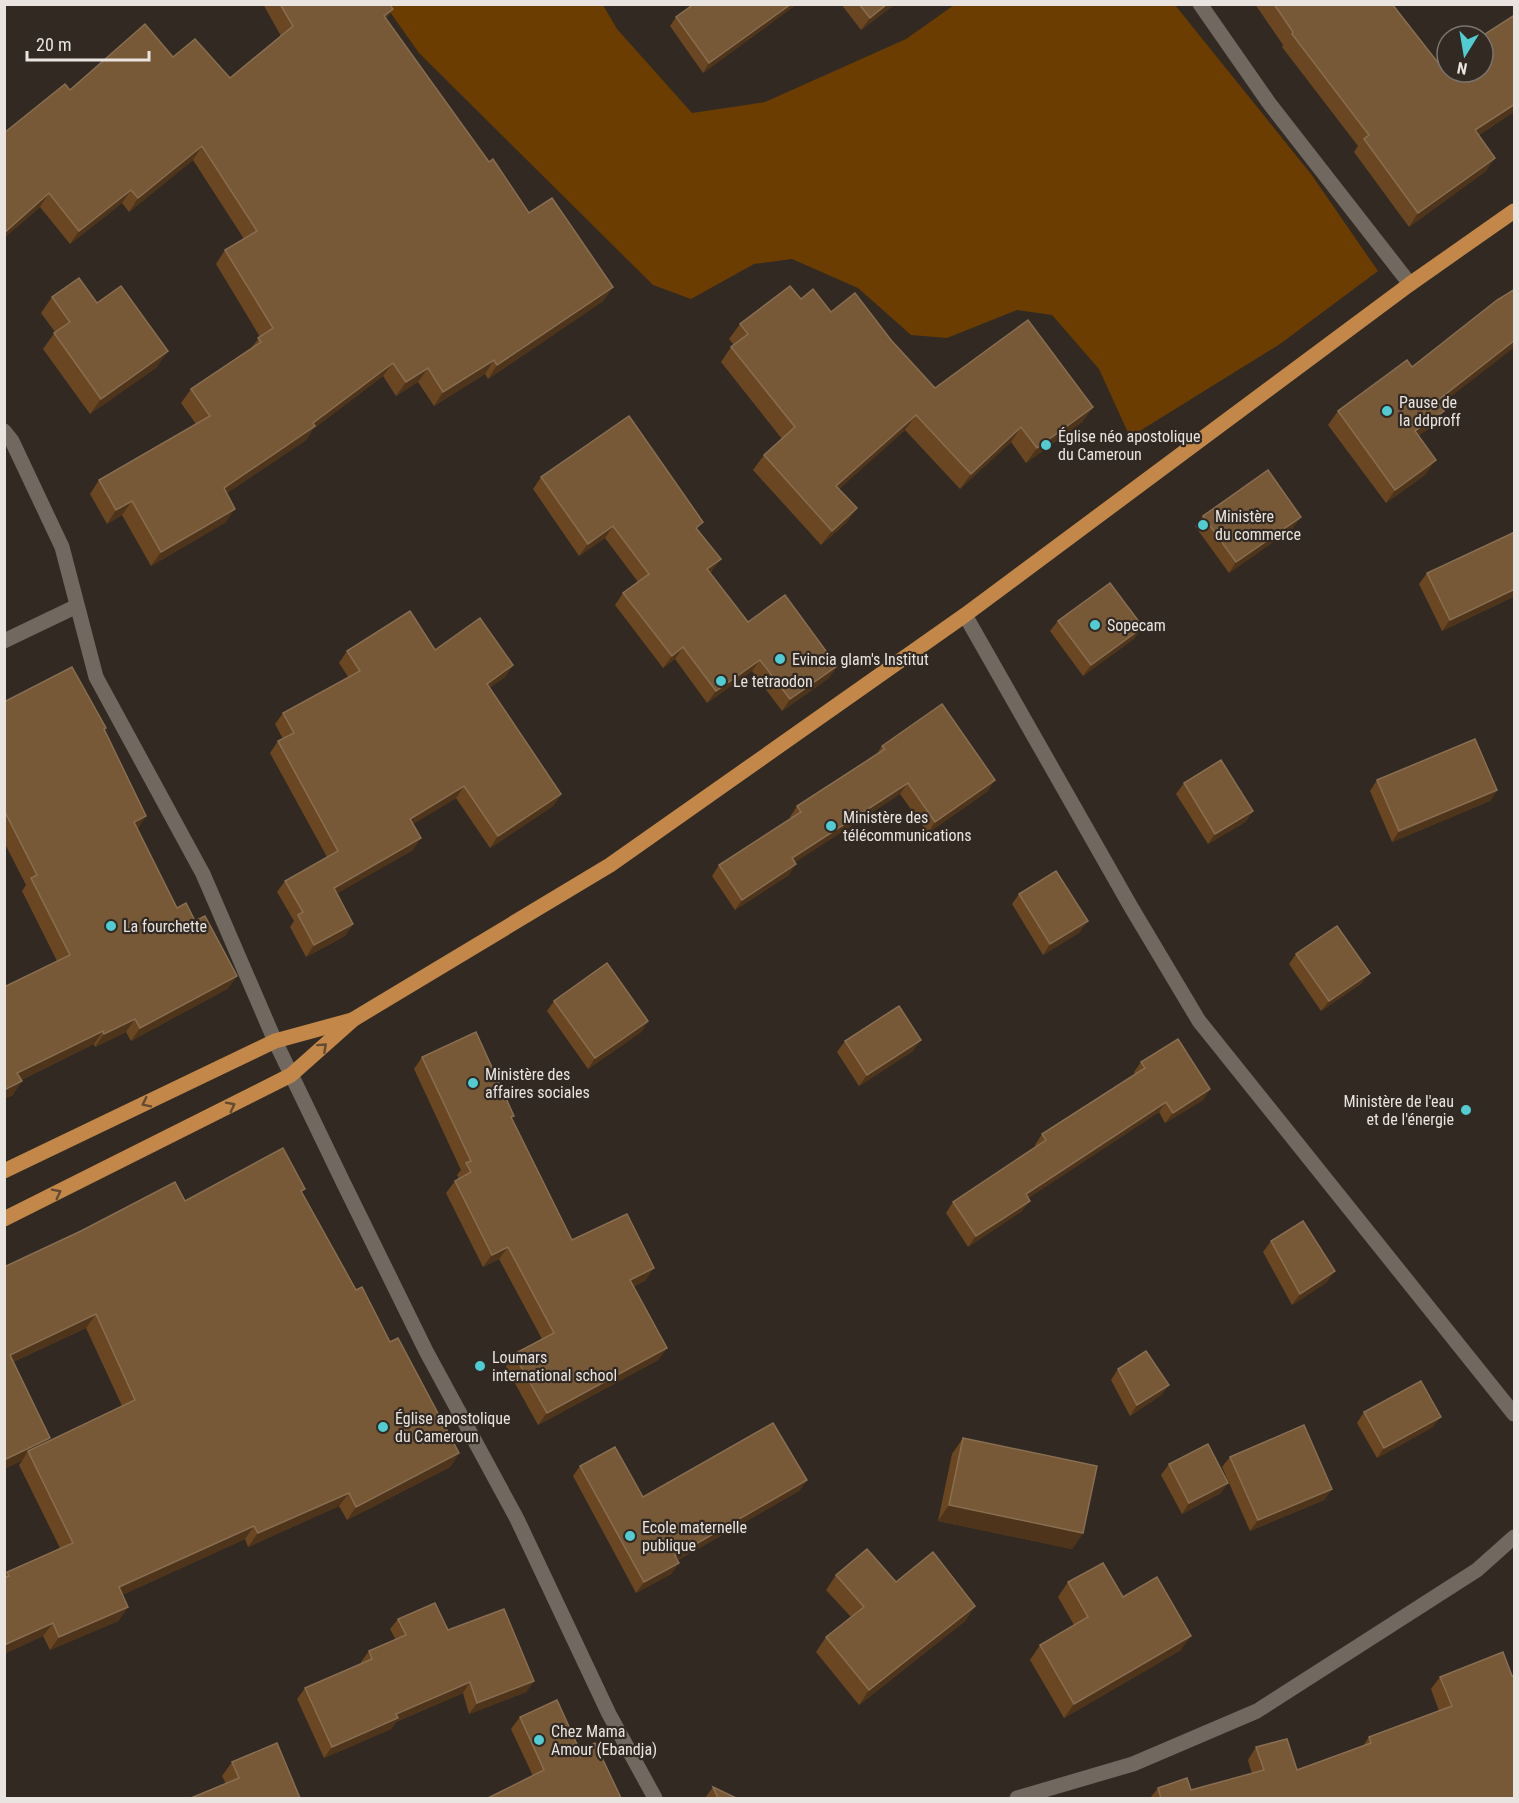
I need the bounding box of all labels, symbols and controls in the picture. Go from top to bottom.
scale bar [27,24,148,62]
north arrow [1435,24,1495,84]
text: 20 m [36,34,71,55]
text: N [1456,58,1469,78]
place label: Pause de la ddproff [1399,393,1461,430]
marker: Pause de la ddproff [1380,404,1394,418]
place label: Église néo apostolique du Cameroun [1058,427,1201,464]
marker: Église néo apostolique du Cameroun [1039,438,1053,452]
place label: Ministère du commerce [1215,507,1301,544]
marker: Ministère du commerce [1196,518,1210,532]
place label: Sopecam [1107,616,1166,635]
marker: Sopecam [1088,618,1102,632]
place label: Evincia glam's Institut [792,650,929,669]
marker: Evincia glam's Institut [773,652,787,666]
place label: Le tetraodon [733,672,813,691]
marker: Le tetraodon [714,674,728,688]
place label: Ministère des télécommunications [843,808,972,845]
marker: Ministère des télécommunications [824,819,838,833]
place label: La fourchette [123,917,207,936]
marker: La fourchette [104,919,118,933]
one-way arrow [316,1043,327,1054]
place label: Ministère des affaires sociales [485,1065,590,1102]
marker: Ministère des affaires sociales [466,1076,480,1090]
place label: Ministère de l'eau et de l'énergie [1343,1092,1454,1129]
one-way arrow [142,1096,153,1107]
one-way arrow [225,1101,236,1113]
marker: Ministère de l'eau et de l'énergie [1459,1103,1473,1117]
one-way arrow [50,1189,61,1200]
place label: Loumars international school [492,1348,617,1385]
marker: Loumars international school [473,1359,487,1373]
place label: Église apostolique du Cameroun [395,1409,511,1446]
marker: Église apostolique du Cameroun [376,1420,390,1434]
place label: Ecole maternelle publique [642,1518,747,1555]
marker: Ecole maternelle publique [623,1529,637,1543]
place label: Chez Mama Amour (Ebandja) [551,1722,657,1759]
marker: Chez Mama Amour (Ebandja) [532,1733,546,1747]

